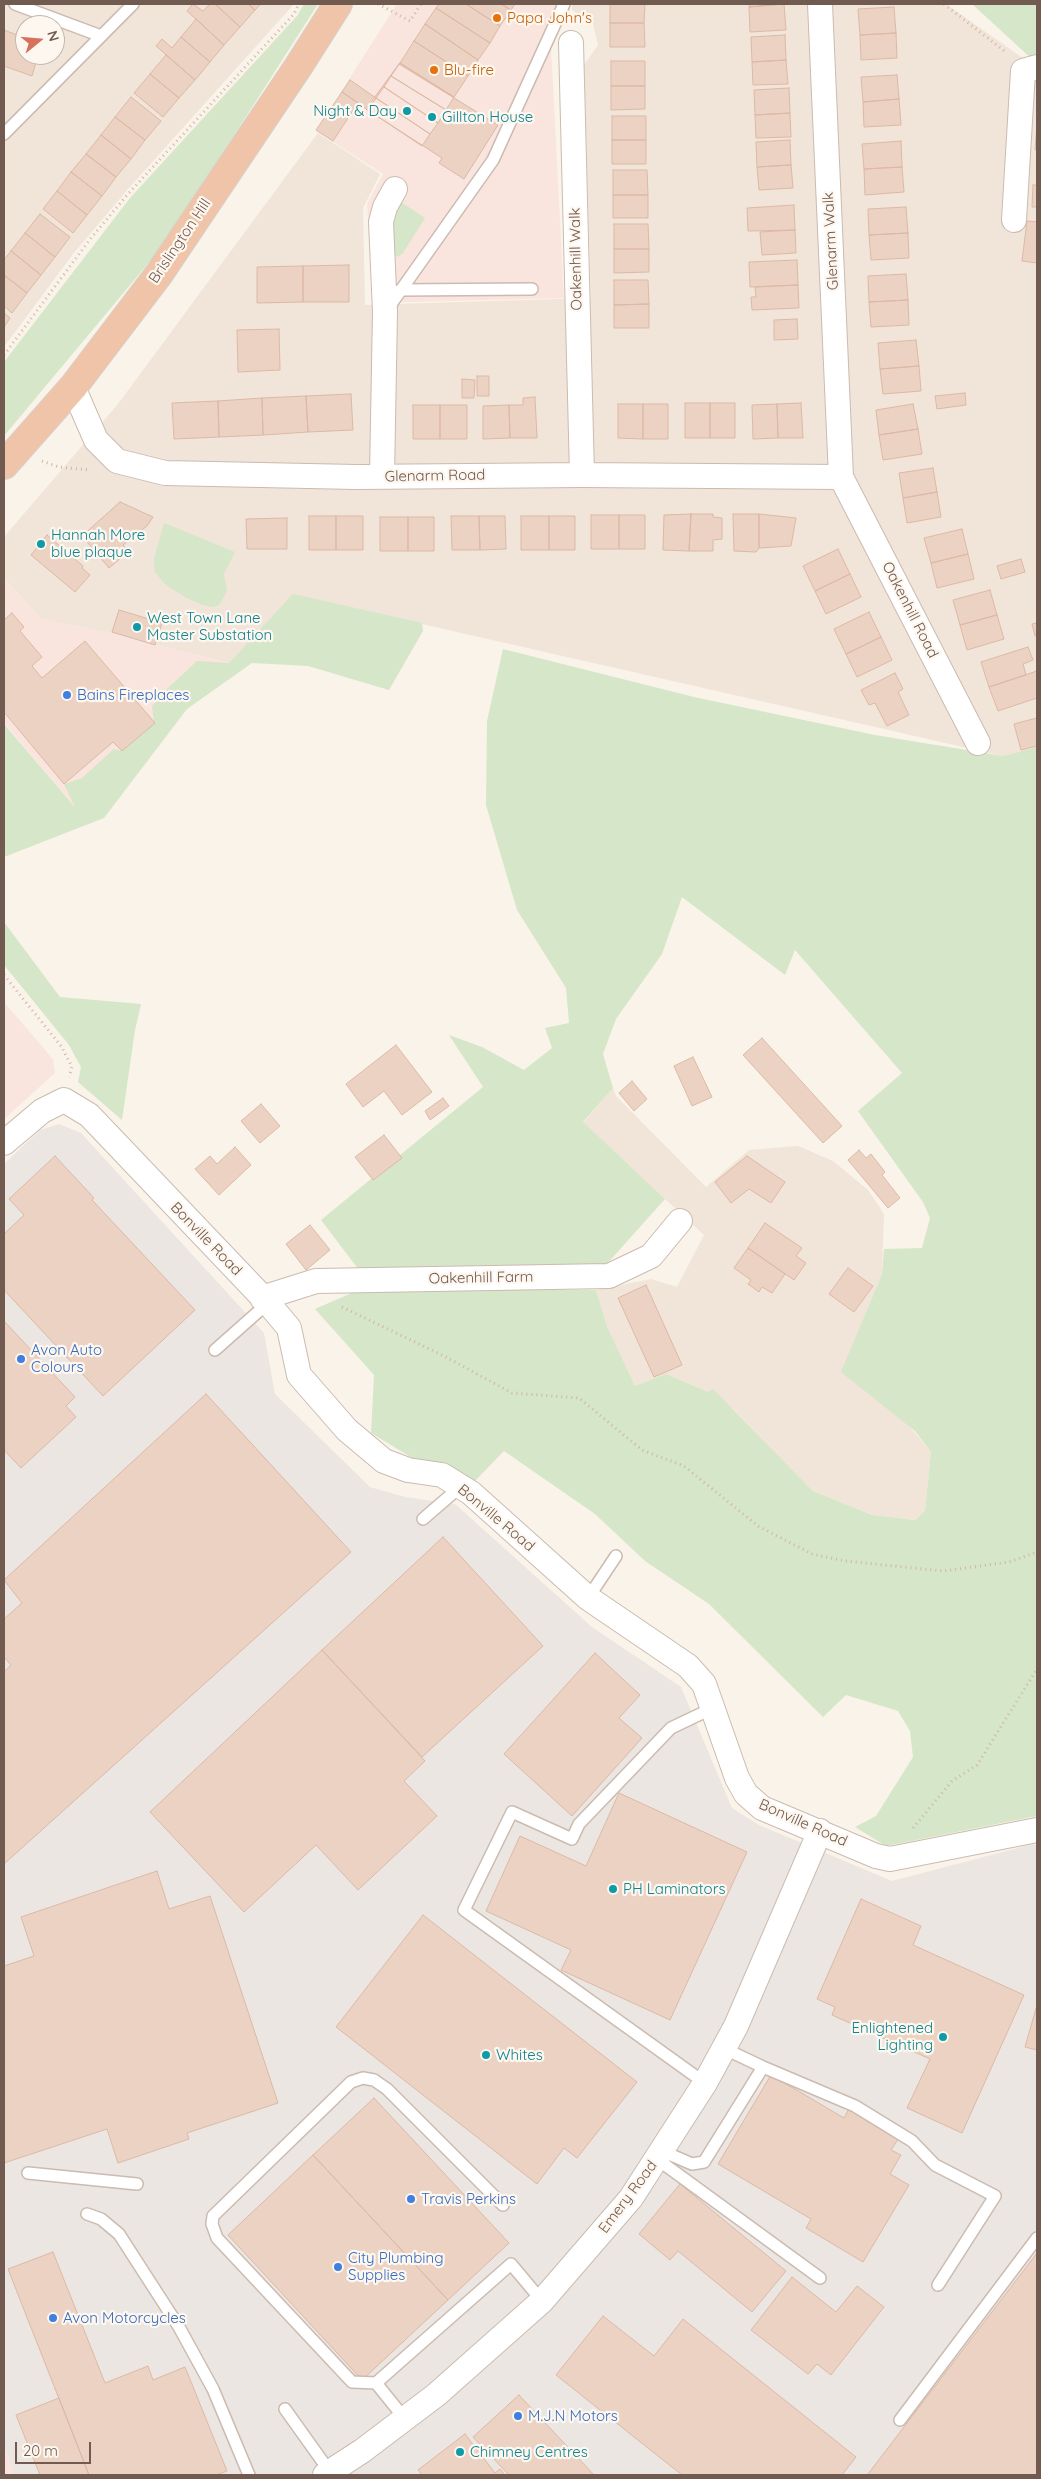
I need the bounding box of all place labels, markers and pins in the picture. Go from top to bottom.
place label: Papa John's [507,9,592,27]
marker: Papa John's [491,12,503,24]
place label: Blu-fire [444,61,494,79]
marker: Blu-fire [428,64,440,76]
place label: Night & Day [313,102,397,120]
marker: Night & Day [401,105,413,117]
place label: Gillton House [442,108,533,126]
marker: Gillton House [426,111,438,123]
place label: Hannah More blue plaque [51,526,145,561]
marker: Hannah More blue plaque [35,538,47,550]
place label: West Town Lane Master Substation [147,609,272,644]
marker: West Town Lane Master Substation [131,621,143,633]
place label: Bains Fireplaces [77,686,189,704]
marker: Bains Fireplaces [61,689,73,701]
place label: Avon Auto Colours [31,1341,102,1376]
marker: Avon Auto Colours [15,1353,27,1365]
place label: PH Laminators [623,1880,725,1898]
marker: PH Laminators [607,1883,619,1895]
place label: Enlightened Lighting [852,2019,933,2054]
marker: Enlightened Lighting [937,2031,949,2043]
place label: Whites [496,2046,543,2064]
marker: Whites [480,2049,492,2061]
place label: Travis Perkins [421,2190,516,2208]
marker: Travis Perkins [405,2193,417,2205]
place label: City Plumbing Supplies [348,2249,444,2284]
marker: City Plumbing Supplies [332,2261,344,2273]
place label: Avon Motorcycles [63,2309,186,2327]
marker: Avon Motorcycles [47,2312,59,2324]
place label: M.J.N Motors [528,2407,618,2425]
marker: M.J.N Motors [512,2410,524,2422]
place label: Chimney Centres [470,2443,588,2461]
marker: Chimney Centres [454,2446,466,2458]

